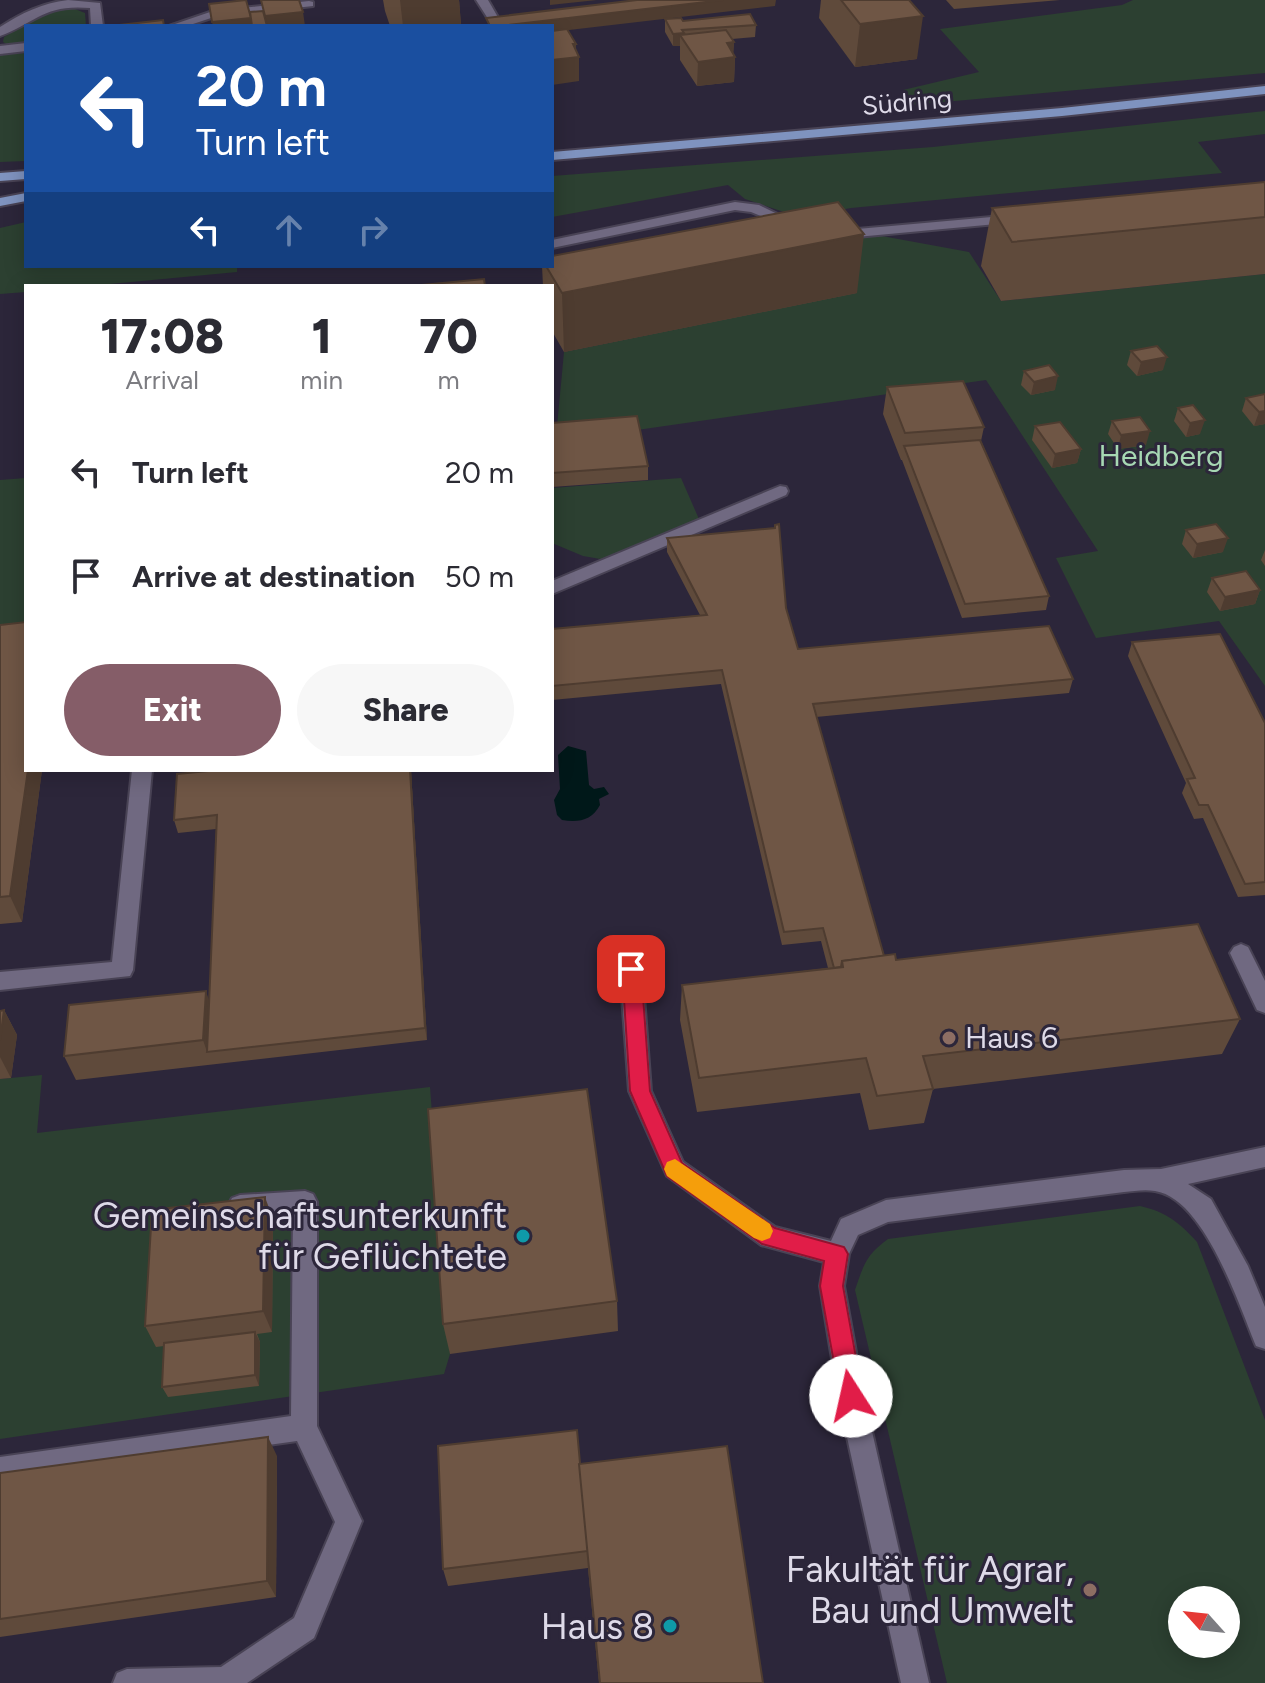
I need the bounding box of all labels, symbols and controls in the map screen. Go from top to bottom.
text: 20 m [196,53,327,120]
icon: left [64,56,168,160]
street label: Südring [861,82,953,122]
text: Turn left [196,121,330,164]
icon: left [183,208,227,252]
icon: ahead [267,208,311,252]
icon: right [351,208,395,252]
text: 17:08 [100,307,224,365]
text: 1 [311,307,332,365]
text: 70 [419,307,478,365]
text: Arrival [125,364,199,396]
text: min [300,364,343,396]
text: m [437,364,460,396]
park label: Heidberg [1098,437,1224,474]
icon: left [64,450,108,494]
text: Turn left [132,454,249,491]
text: 20 m [445,454,514,491]
icon: arrive [64,554,108,598]
text: Arrive at destination [132,558,415,595]
text: 50 m [445,558,514,595]
button: Exit [64,664,281,756]
button: Share [297,664,514,756]
pin [597,935,665,1003]
icon: arrive [609,947,653,991]
place label: Haus 6 [965,1019,1058,1056]
marker: Haus 6 [940,1029,958,1047]
place label: Gemeinschaftsunterkunft für Geflüchtete [93,1194,507,1278]
marker: Gemeinschaftsunterkunft für Geflüchtete [514,1227,532,1245]
position arrow [809,1354,893,1438]
place label: Fakultät für Agrar, Bau und Umwelt [786,1548,1074,1632]
marker: Fakultät für Agrar, Bau und Umwelt [1081,1581,1099,1599]
north arrow [1168,1586,1240,1658]
map controls [1168,1586,1240,1658]
place label: Haus 8 [541,1605,654,1648]
marker: Haus 8 [661,1617,679,1635]

